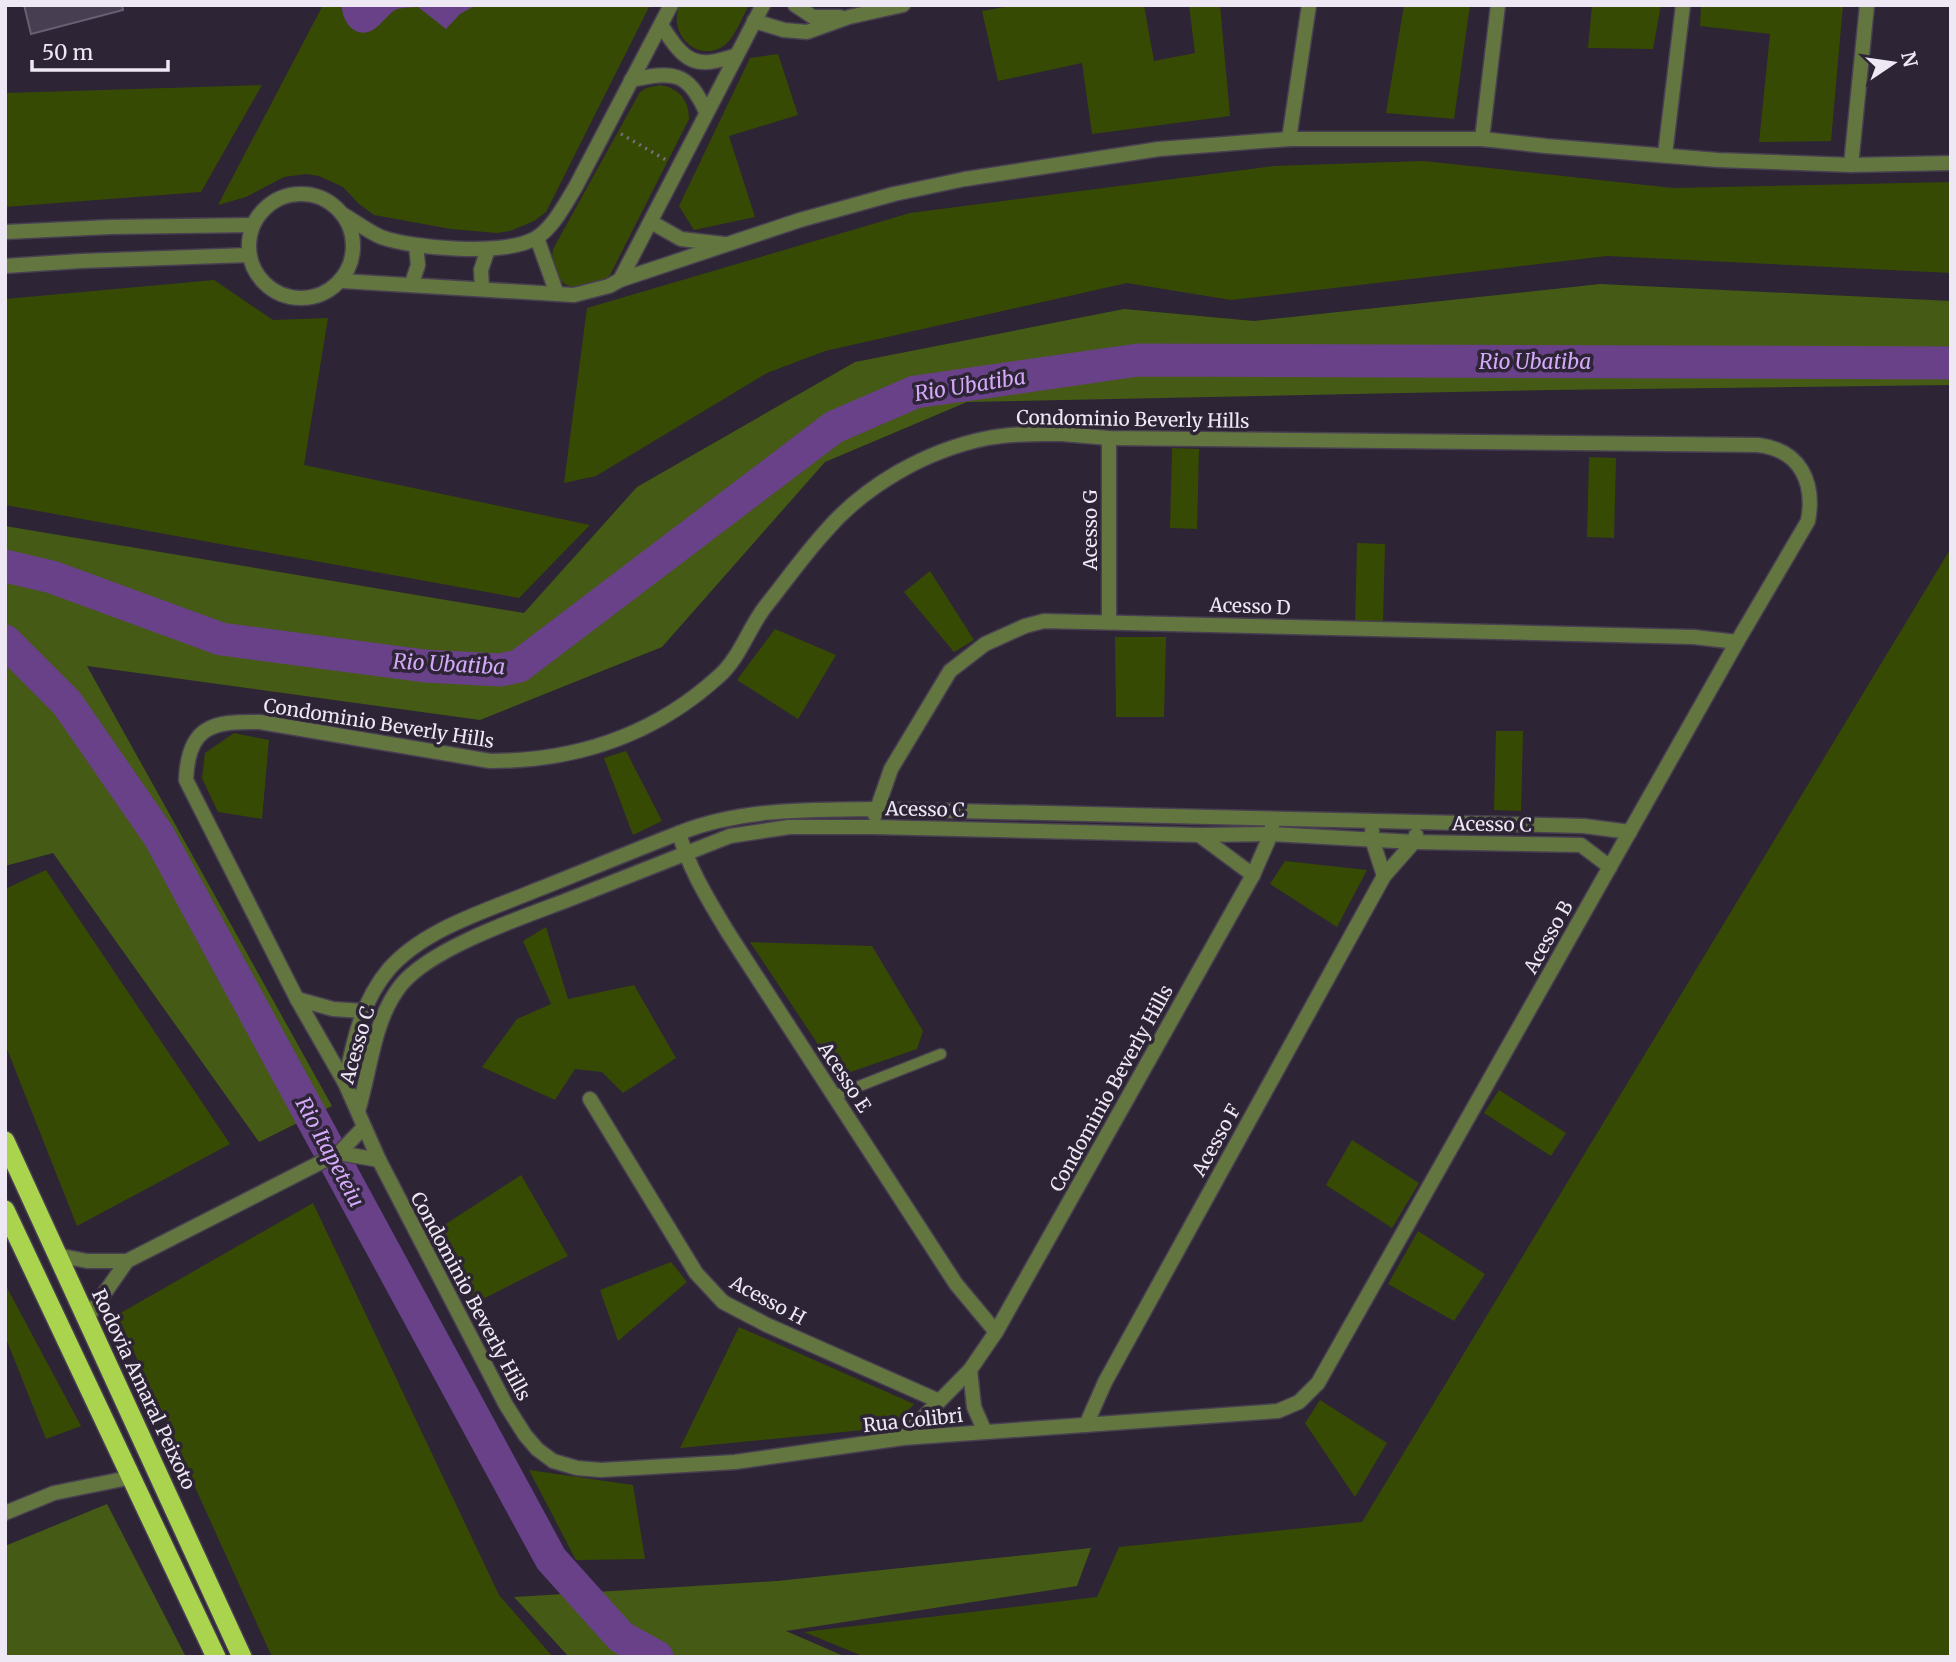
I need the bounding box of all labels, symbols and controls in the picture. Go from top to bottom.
scale bar [32,28,168,72]
north arrow [1858,28,1928,98]
text: 50 m [42,39,93,66]
text: N [1896,49,1923,69]
water label: Rio Ubatiba [1479,348,1591,375]
water label: Rio Ubatiba [912,363,1028,407]
street label: Condominio Beverly Hills [1016,405,1250,433]
street label: Acesso G [1078,489,1102,571]
street label: Acesso D [1208,593,1291,619]
water label: Rio Ubatiba [392,648,506,680]
street label: Condominio Beverly Hills [262,693,496,753]
street label: Acesso C [884,796,965,822]
street label: Acesso C [1451,811,1532,837]
street label: Acesso B [1518,896,1578,979]
street label: Condominio Beverly Hills [1044,980,1178,1196]
street label: Acesso C [334,1004,379,1087]
street label: Acesso E [813,1036,877,1117]
water label: Rio Itapeteiu [290,1092,370,1212]
street label: Acesso F [1186,1100,1246,1181]
street label: Condominio Beverly Hills [406,1187,536,1405]
street label: Acesso H [725,1270,810,1330]
street label: Rodovia Amaral Peixoto [87,1285,201,1493]
street label: Rua Colibri [862,1403,964,1437]

